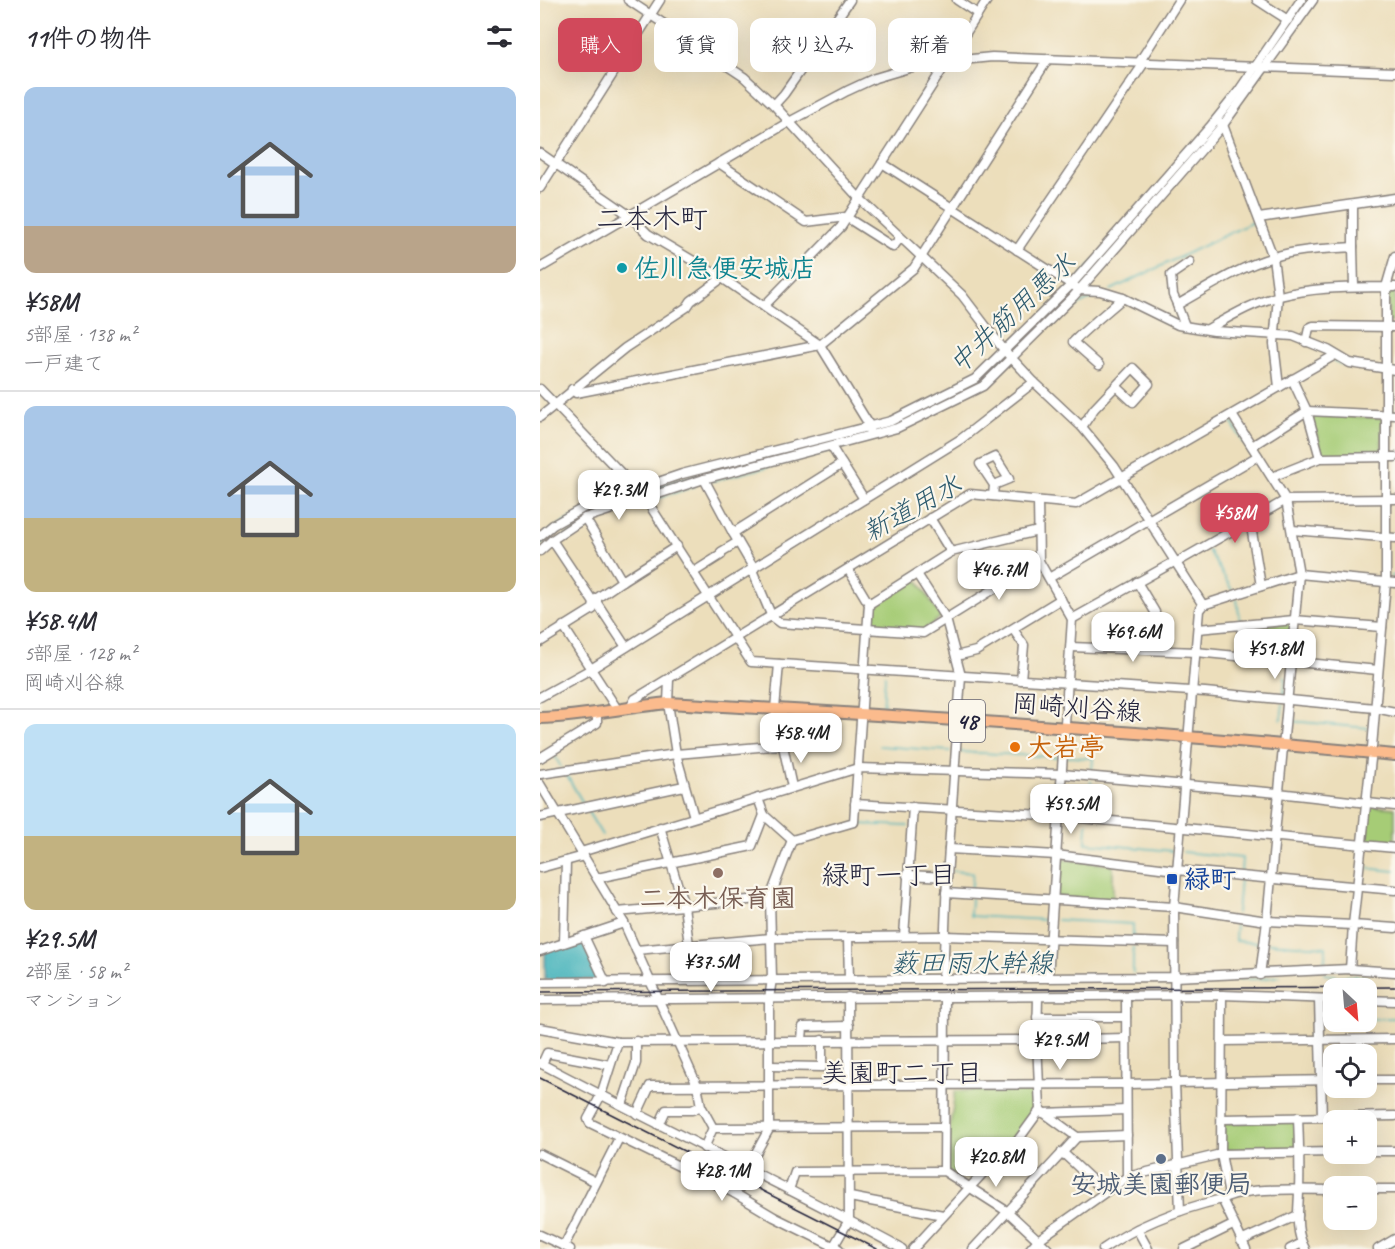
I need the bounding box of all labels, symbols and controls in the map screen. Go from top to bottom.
chip: 購入 [558,18,642,72]
chip: 賃貸 [654,18,738,72]
chip: 絞り込み [750,18,876,72]
chip: 新着 [888,18,972,72]
icon: filters [483,20,516,53]
text: 11件の物件 [24,22,151,55]
icon: home [216,126,324,234]
district label: 二本木町 [596,201,708,236]
water label: 中井筋用悪水 [941,245,1083,381]
place label: 佐川急便安城店 [634,252,816,285]
marker: 佐川急便安城店 [615,261,629,275]
text: ¥58M [24,285,78,318]
text: 5部屋 · 138 m² [24,322,136,347]
text: 一戸建て [24,351,104,376]
icon: home [216,445,324,553]
water label: 新道用水 [857,467,967,549]
pin: ¥29.3M [570,470,668,521]
text: ¥29.3M [592,477,646,502]
pin: ¥58M [1199,493,1271,544]
text: ¥58M [1214,500,1256,525]
pin: ¥46.7M [950,550,1048,601]
text: ¥46.7M [972,557,1026,582]
text: ¥58.4M [24,604,95,637]
pin: ¥69.6M [1084,612,1182,663]
text: ¥69.6M [1105,619,1161,644]
pin: ¥51.8M [1226,629,1324,680]
text: ¥51.8M [1248,636,1302,661]
text: 5部屋 · 128 m² [24,641,136,666]
text: 岡崎刈谷線 [24,670,124,695]
street label: 岡崎刈谷線 [1011,687,1143,728]
road number: 48 [949,700,985,742]
pin: ¥58.4M [752,713,850,764]
text: ¥58.4M [774,720,828,745]
place label: 大岩亭 [1027,731,1105,764]
marker: 大岩亭 [1008,740,1022,754]
icon: home [216,763,324,871]
pin: ¥59.5M [1022,784,1120,835]
text: ¥59.5M [1044,791,1098,816]
district label: 緑町一丁目 [822,858,957,892]
place label: 緑町 [1184,863,1236,896]
marker: 二本木保育園 [711,866,725,880]
marker: 緑町 [1165,872,1179,886]
place label: 二本木保育園 [640,882,796,915]
text: ¥29.5M [24,922,94,955]
pin: ¥37.5M [662,942,760,993]
water label: 薮田雨水幹線 [891,946,1054,980]
text: ¥37.5M [684,949,738,974]
text: 2部屋 · 58 m² [24,959,127,984]
north arrow [1323,978,1377,1032]
map controls [1323,978,1377,1230]
text: マンション [24,988,123,1013]
pin: ¥29.5M [1011,1020,1109,1071]
text: ¥29.5M [1033,1027,1087,1052]
button: locate [1323,1044,1377,1098]
district label: 美園町二丁目 [821,1056,983,1090]
button: + [1323,1110,1377,1164]
pin: ¥20.8M [947,1137,1045,1188]
text: ¥20.8M [969,1144,1023,1169]
pin: ¥28.1M [673,1151,771,1202]
marker: 安城美園郵便局 [1154,1152,1168,1166]
text: ¥28.1M [695,1158,749,1183]
place label: 安城美園郵便局 [1070,1168,1252,1201]
button: − [1323,1176,1377,1230]

